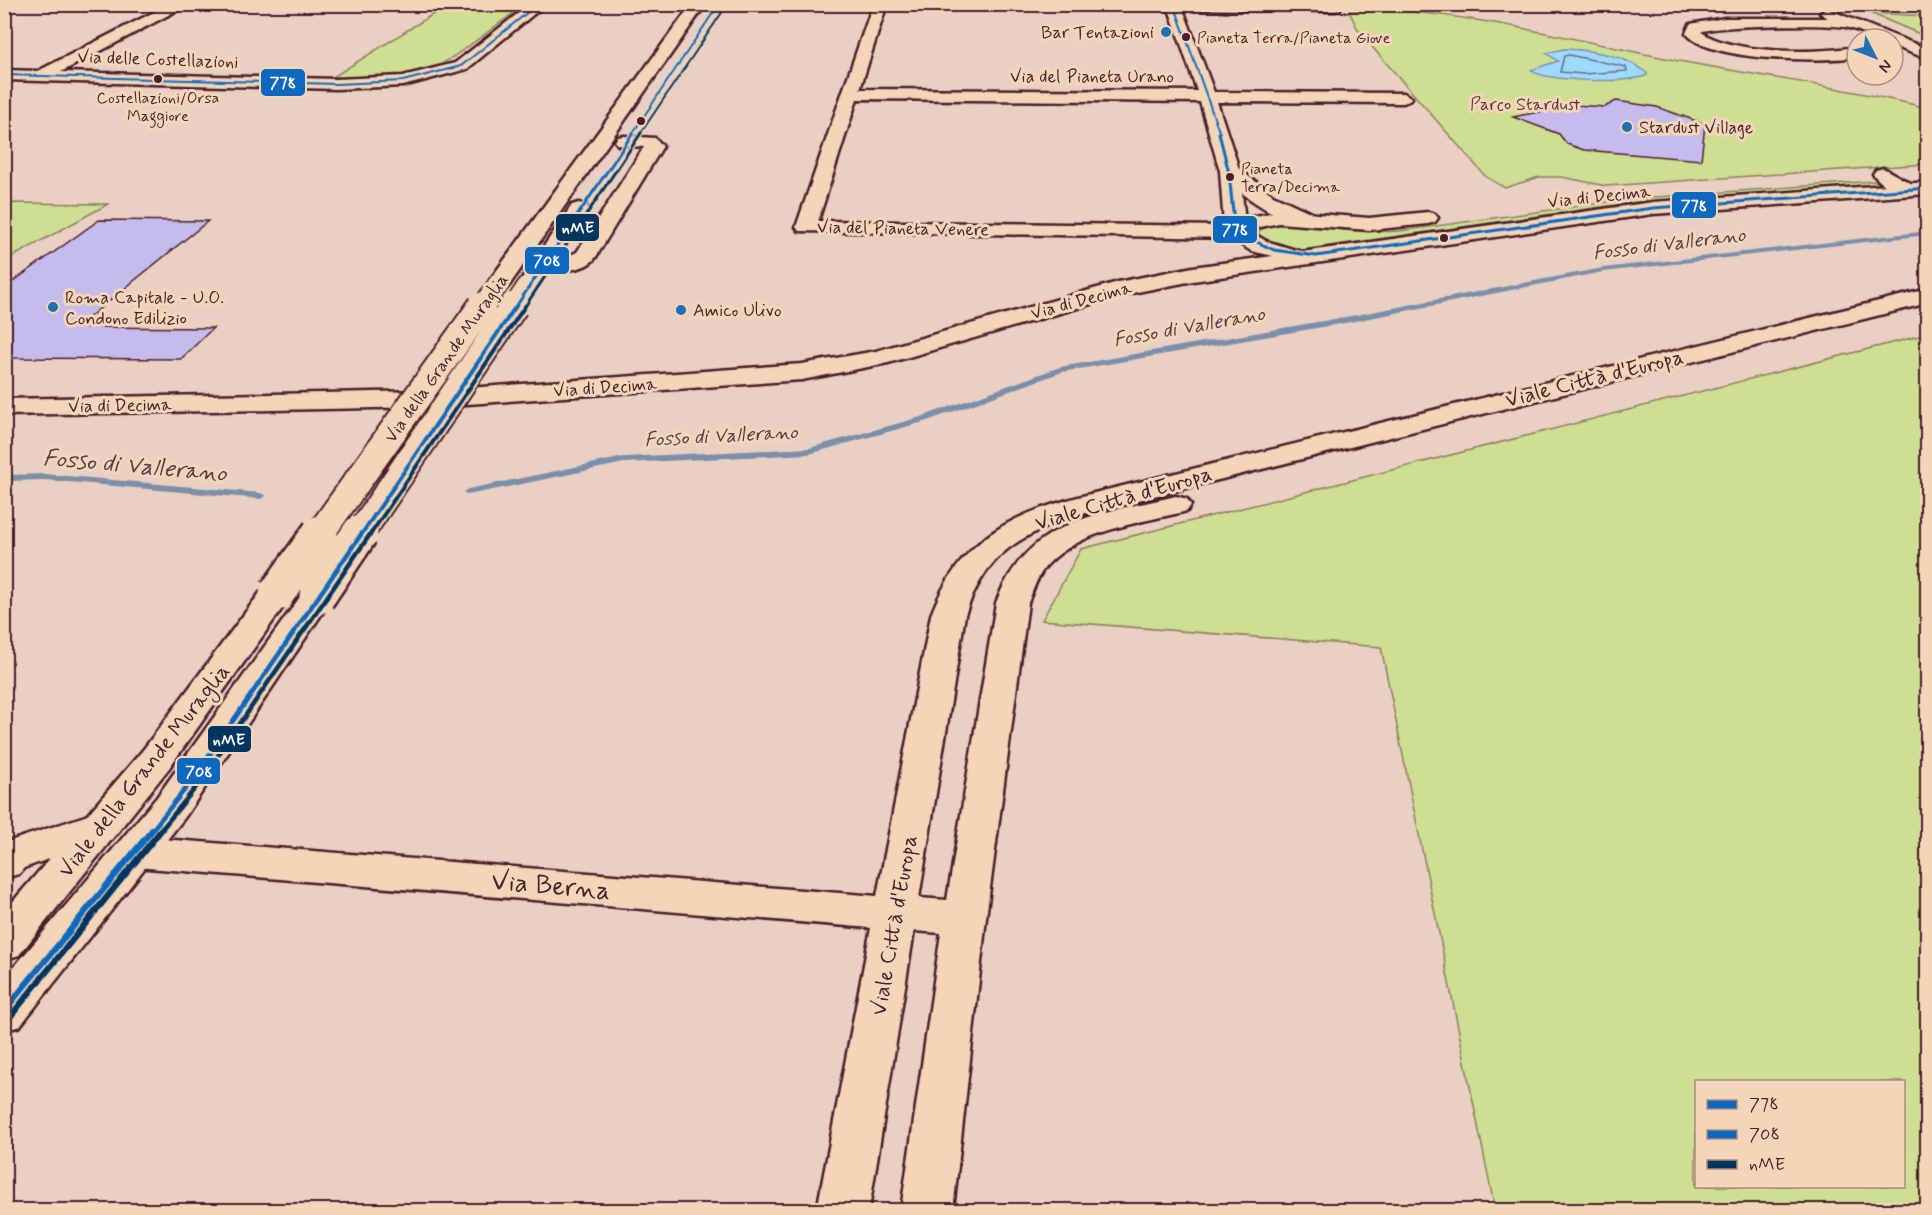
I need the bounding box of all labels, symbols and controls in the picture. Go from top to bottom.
place label: Bar Tentazioni [1041,21,1154,45]
marker: Bar Tentazioni [1159,25,1173,39]
north arrow [1845,27,1905,87]
place label: Pianeta Terra/Pianeta Giove [1197,28,1391,49]
marker: Pianeta Terra/Pianeta Giove [1180,31,1192,43]
street label: Via delle Costellazioni [77,45,239,75]
text: N [1874,55,1896,77]
street label: Via del Pianeta Urano [1010,65,1174,89]
line badge: 778 [260,68,306,97]
marker: Costellazioni/Orsa Maggiore [152,73,164,85]
text: 778 [270,73,296,94]
place label: Costellazioni/Orsa Maggiore [97,88,220,128]
park label: Parco Stardust [1470,93,1581,117]
unlabelled marker [635,115,647,127]
place label: Stardust Village [1639,116,1753,140]
marker: Stardust Village [1620,120,1634,134]
place label: Pianeta Terra/Decima [1241,159,1340,198]
marker: Pianeta Terra/Decima [1224,171,1236,183]
street label: Via di Decima [1546,180,1652,214]
line badge: 778 [1671,191,1717,219]
text: 778 [1681,196,1707,217]
line badge: nME [555,213,600,242]
street label: Via del Pianeta Venere [817,215,989,243]
line badge: 778 [1212,215,1258,244]
text: nME [562,218,595,239]
text: 778 [1222,220,1248,241]
water label: Fosso di Vallerano [1591,222,1747,267]
unlabelled marker [1438,232,1450,244]
line badge: 708 [524,246,570,275]
text: 708 [533,251,561,272]
street label: Via della Grande Muraglia [379,269,514,448]
street label: Via di Decima [1028,276,1135,326]
place label: Roma Capitale - U.O. Condono Edilizio [65,286,224,331]
place label: Amico Ulivo [693,299,782,323]
marker: Roma Capitale - U.O. Condono Edilizio [46,300,60,314]
water label: Fosso di Vallerano [1111,301,1268,354]
marker: Amico Ulivo [674,303,688,317]
street label: Viale Città d'Europa [1502,343,1687,415]
street label: Via di Decima [553,372,658,404]
street label: Via di Decima [68,393,172,419]
water label: Fosso di Vallerano [644,419,799,454]
water label: Fosso di Vallerano [42,443,229,490]
street label: Viale Città d'Europa [1032,460,1215,538]
street label: Viale della Grande Muraglia [52,659,239,886]
line badge: nME [207,725,252,753]
text: nME [213,730,246,751]
line badge: 708 [176,757,221,785]
text: 708 [185,762,213,783]
street label: Viale Città d'Europa [865,833,925,1018]
street label: Via Berna [490,864,612,909]
legend [1695,1080,1905,1188]
text: 778 [1749,1093,1779,1117]
text: 708 [1749,1123,1780,1147]
text: nME [1749,1153,1785,1177]

